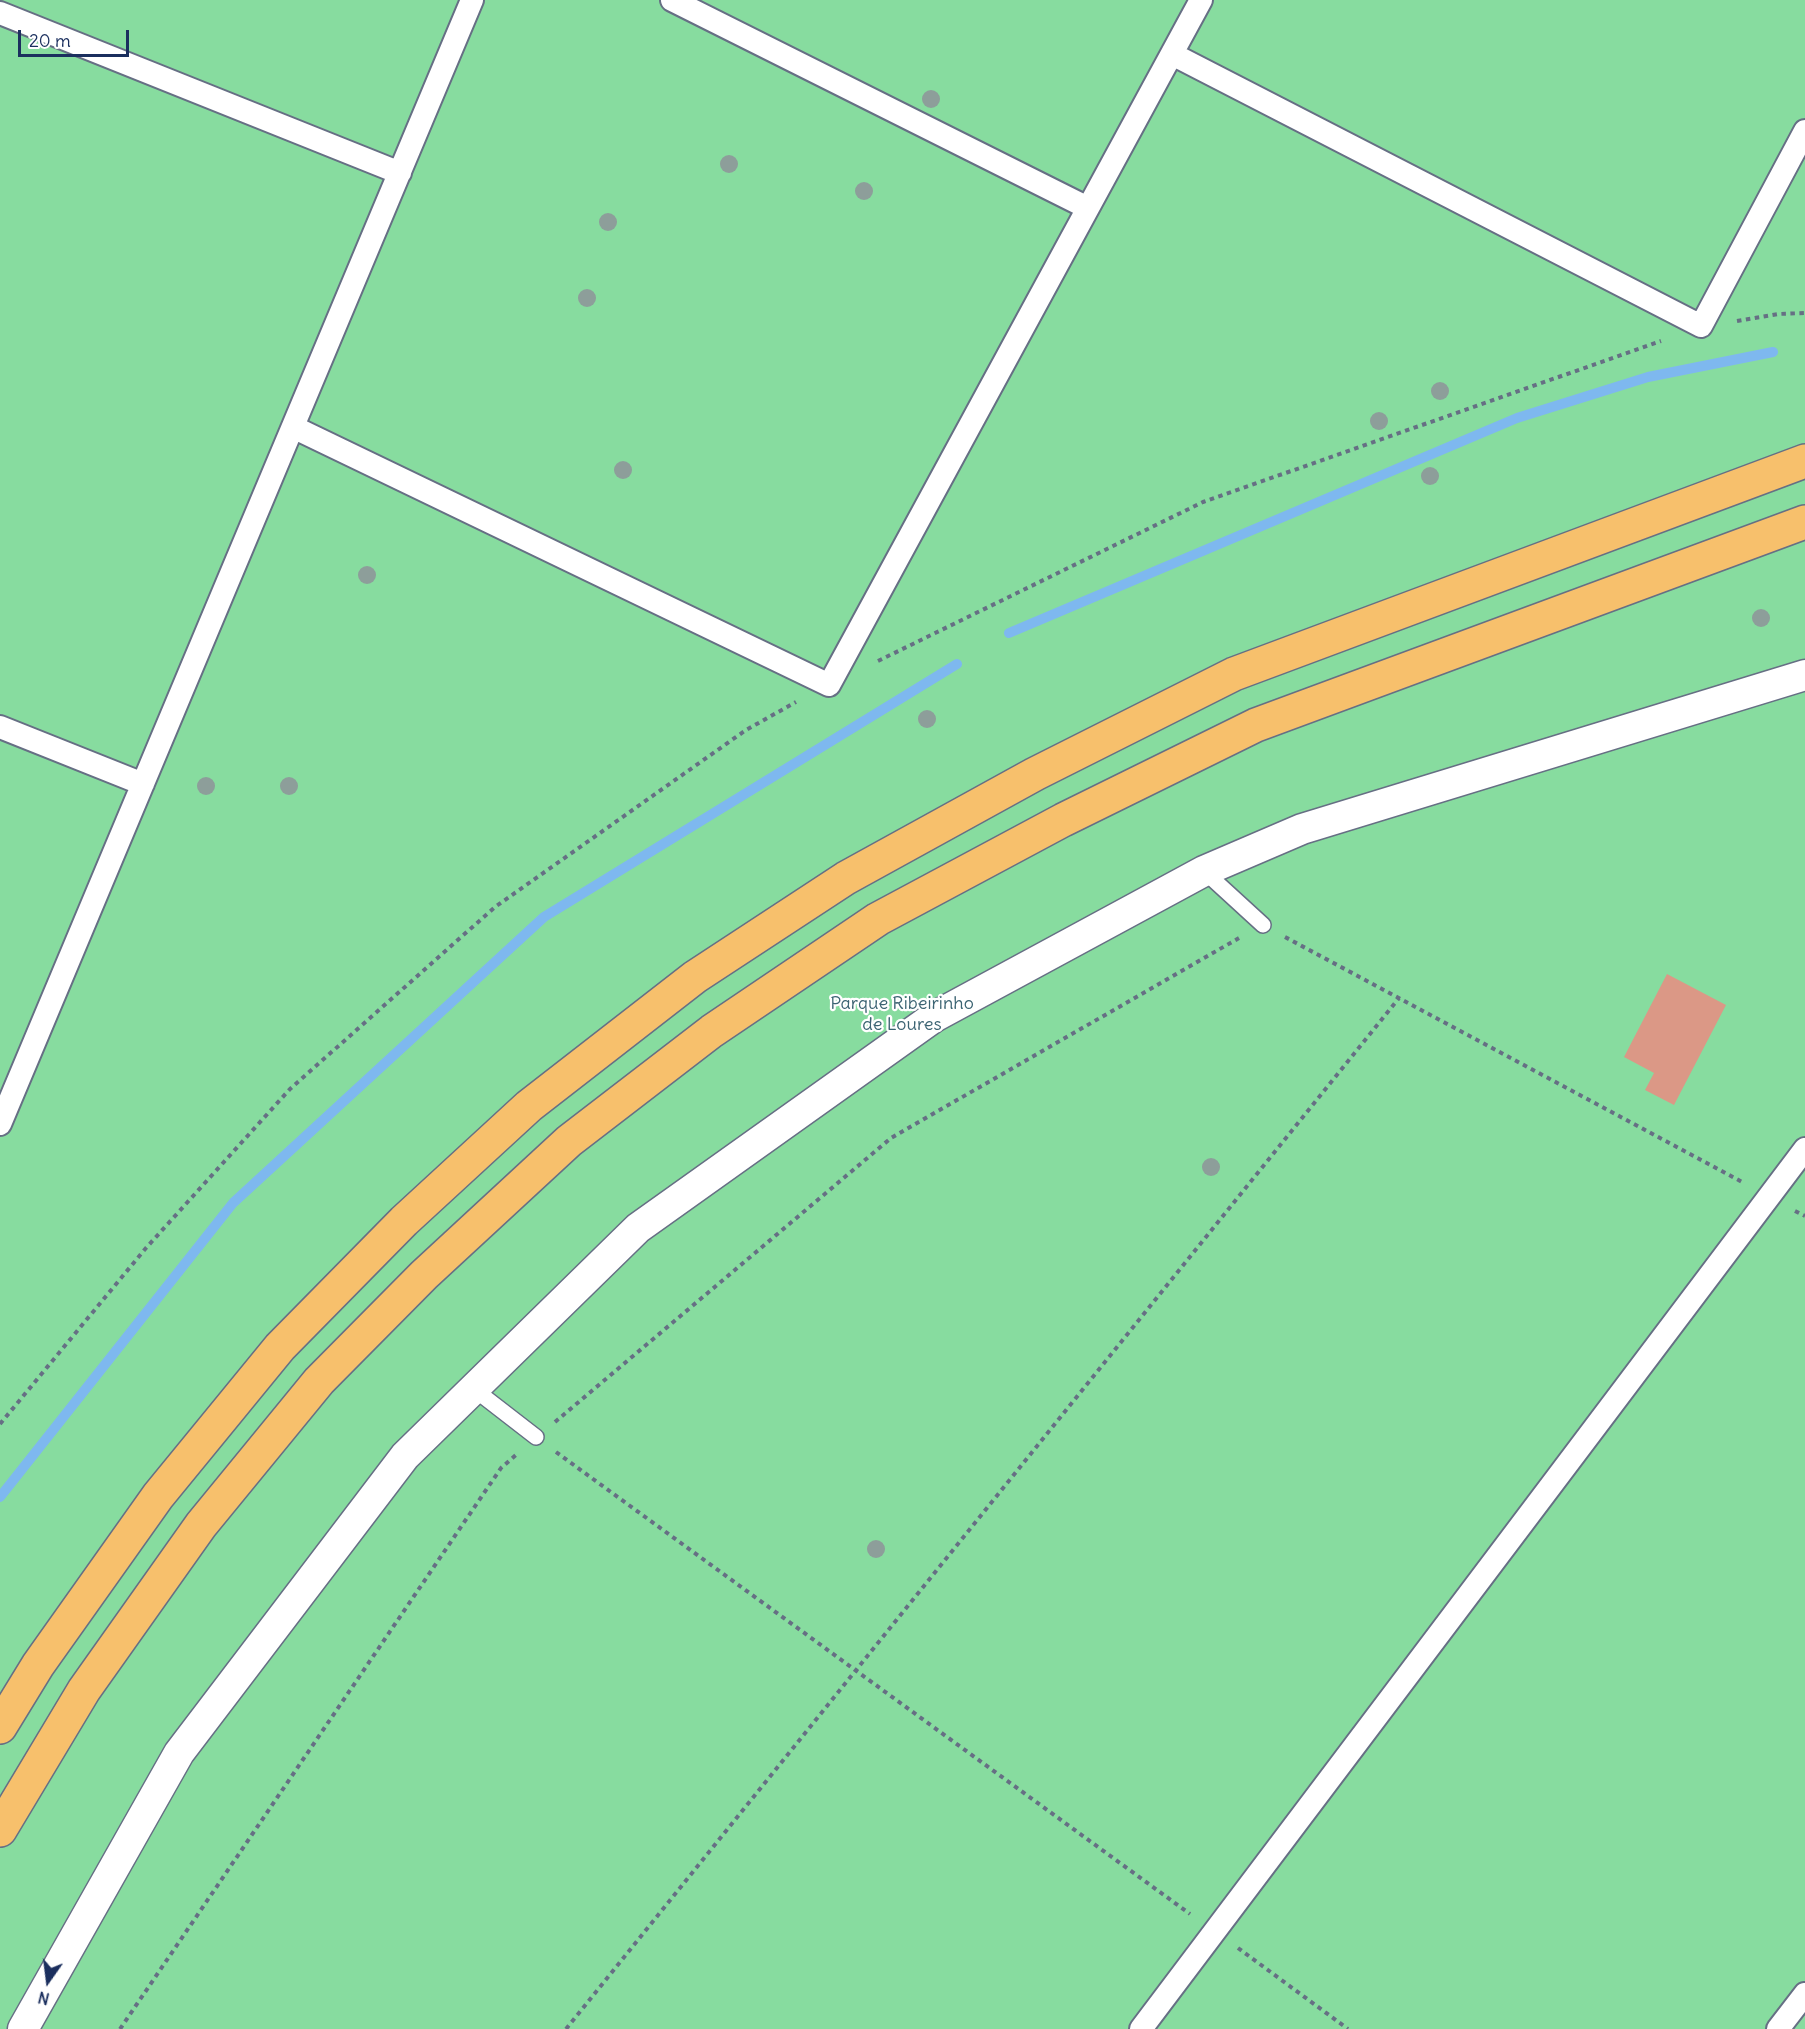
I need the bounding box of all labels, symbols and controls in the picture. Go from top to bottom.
scale bar [21,18,132,56]
text: 20 m [29,29,71,52]
park label: Parque Ribeirinho de Loures [830,993,974,1036]
north arrow [18,1951,78,2011]
text: N [36,1987,51,2010]

